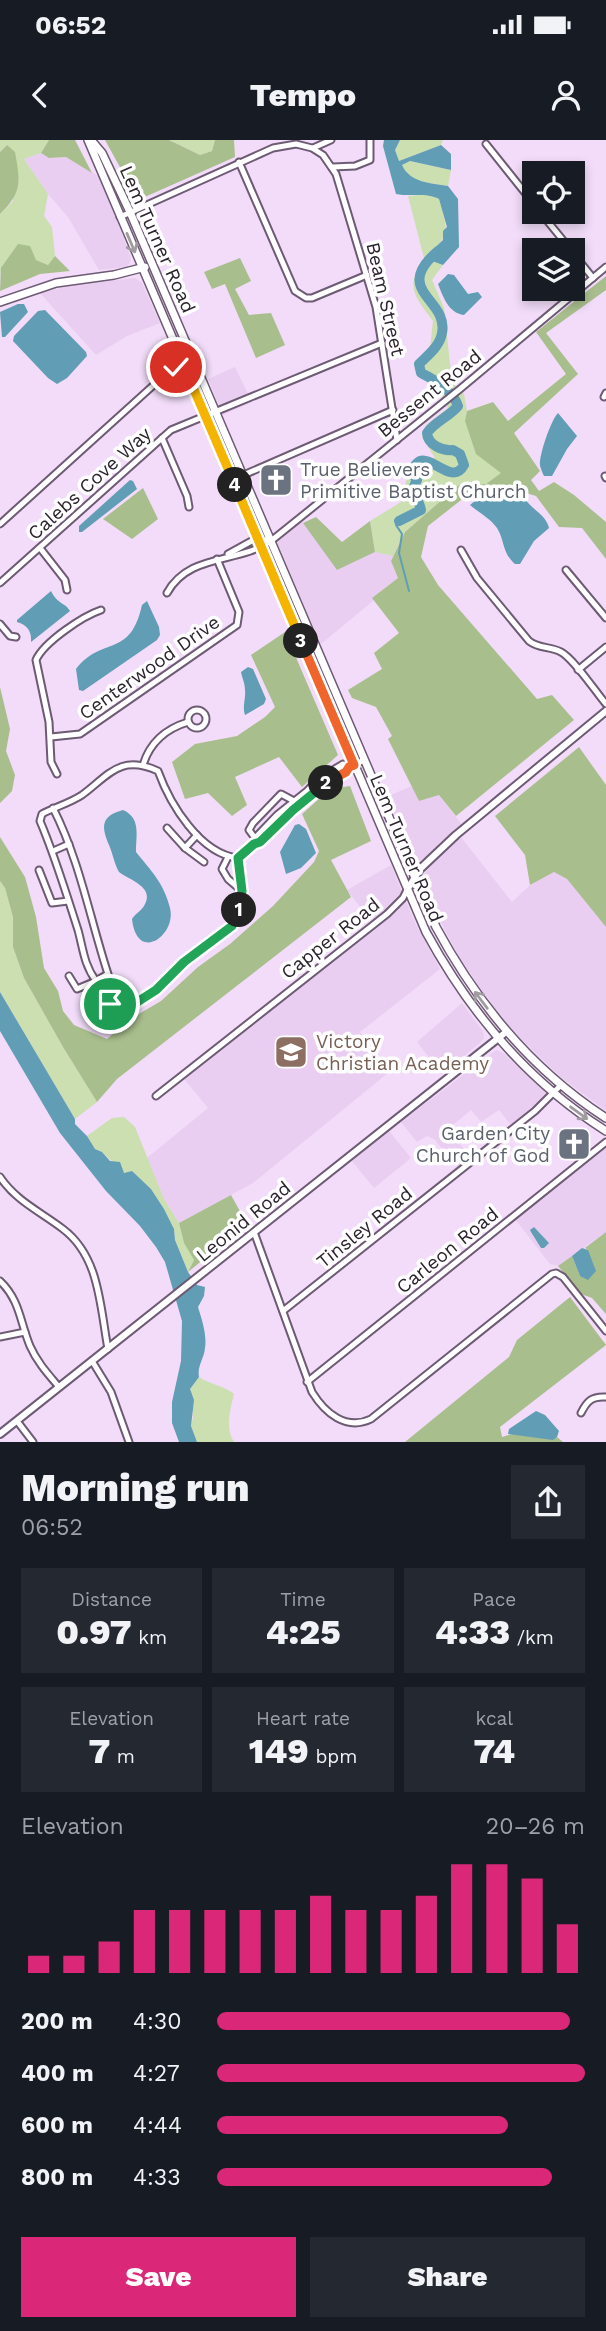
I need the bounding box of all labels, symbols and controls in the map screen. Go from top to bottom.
text: 06:52 [35,10,106,40]
icon: back [21,76,59,114]
text: Tempo [250,76,356,114]
icon: person [547,76,585,114]
map controls [522,161,585,301]
button: locate [522,161,585,224]
street label: Lem Turner Road [115,162,200,316]
one-way arrow [125,231,138,253]
button: layers [522,238,585,301]
street label: Beam Street [361,240,410,358]
pin [146,337,206,397]
street label: Bessent Road [373,345,486,442]
icon: check [157,348,195,386]
street label: Calebs Cove Way [23,422,156,545]
place label: True Believers Primitive Baptist Church [300,458,527,503]
church icon: True Believers Primitive Baptist Church [257,461,295,499]
pin: 4 [218,468,252,502]
text: 4 [228,473,241,496]
street label: Centerwood Drive [75,610,224,725]
pin: 3 [284,624,318,658]
text: 3 [295,629,306,652]
pin: 2 [308,766,344,800]
text: 2 [320,771,331,794]
street label: Lem Turner Road [365,771,448,926]
pin: 1 [222,892,256,928]
street label: Capper Road [276,893,384,984]
text: 1 [234,898,243,921]
pin [80,974,140,1034]
icon: arrive [91,985,129,1023]
one-way arrow [474,991,489,1010]
place label: Victory Christian Academy [316,1030,489,1075]
school or university icon: Victory Christian Academy [272,1033,310,1071]
one-way arrow [569,1106,588,1120]
place label: Garden City Church of God [416,1122,550,1167]
church icon: Garden City Church of God [555,1125,593,1163]
street label: Leonid Road [191,1176,295,1267]
street label: Tinsley Road [312,1182,417,1273]
street label: Carleon Road [392,1202,503,1298]
button: share [511,1465,585,1539]
text: Morning run [21,1466,250,1510]
text: 06:52 [21,1514,83,1541]
text: Distance [71,1588,152,1611]
text: Time [280,1588,326,1611]
text: Pace [472,1588,516,1611]
text: 0.97 [56,1611,132,1653]
text: 4:25 [265,1611,341,1653]
text: 4:33 [435,1611,510,1653]
text: km [132,1626,167,1649]
text: /km [510,1626,554,1649]
text: Elevation [69,1707,154,1730]
text: Heart rate [256,1707,350,1730]
text: kcal [476,1707,513,1730]
text: 7 [88,1730,110,1772]
text: 149 [249,1730,309,1772]
text: 74 [473,1730,515,1772]
text: m [110,1745,135,1768]
text: bpm [309,1745,357,1768]
text: Elevation [21,1813,124,1840]
text: 20–26 m [486,1813,585,1840]
text: 200 m [21,2008,93,2035]
text: 4:30 [133,2008,182,2035]
text: 400 m [21,2060,94,2087]
text: 4:27 [133,2060,180,2087]
text: 600 m [21,2112,93,2139]
text: 4:44 [133,2112,182,2139]
text: 800 m [21,2164,93,2191]
text: 4:33 [133,2164,181,2191]
button: Save [21,2237,296,2317]
button: Share [310,2237,585,2317]

